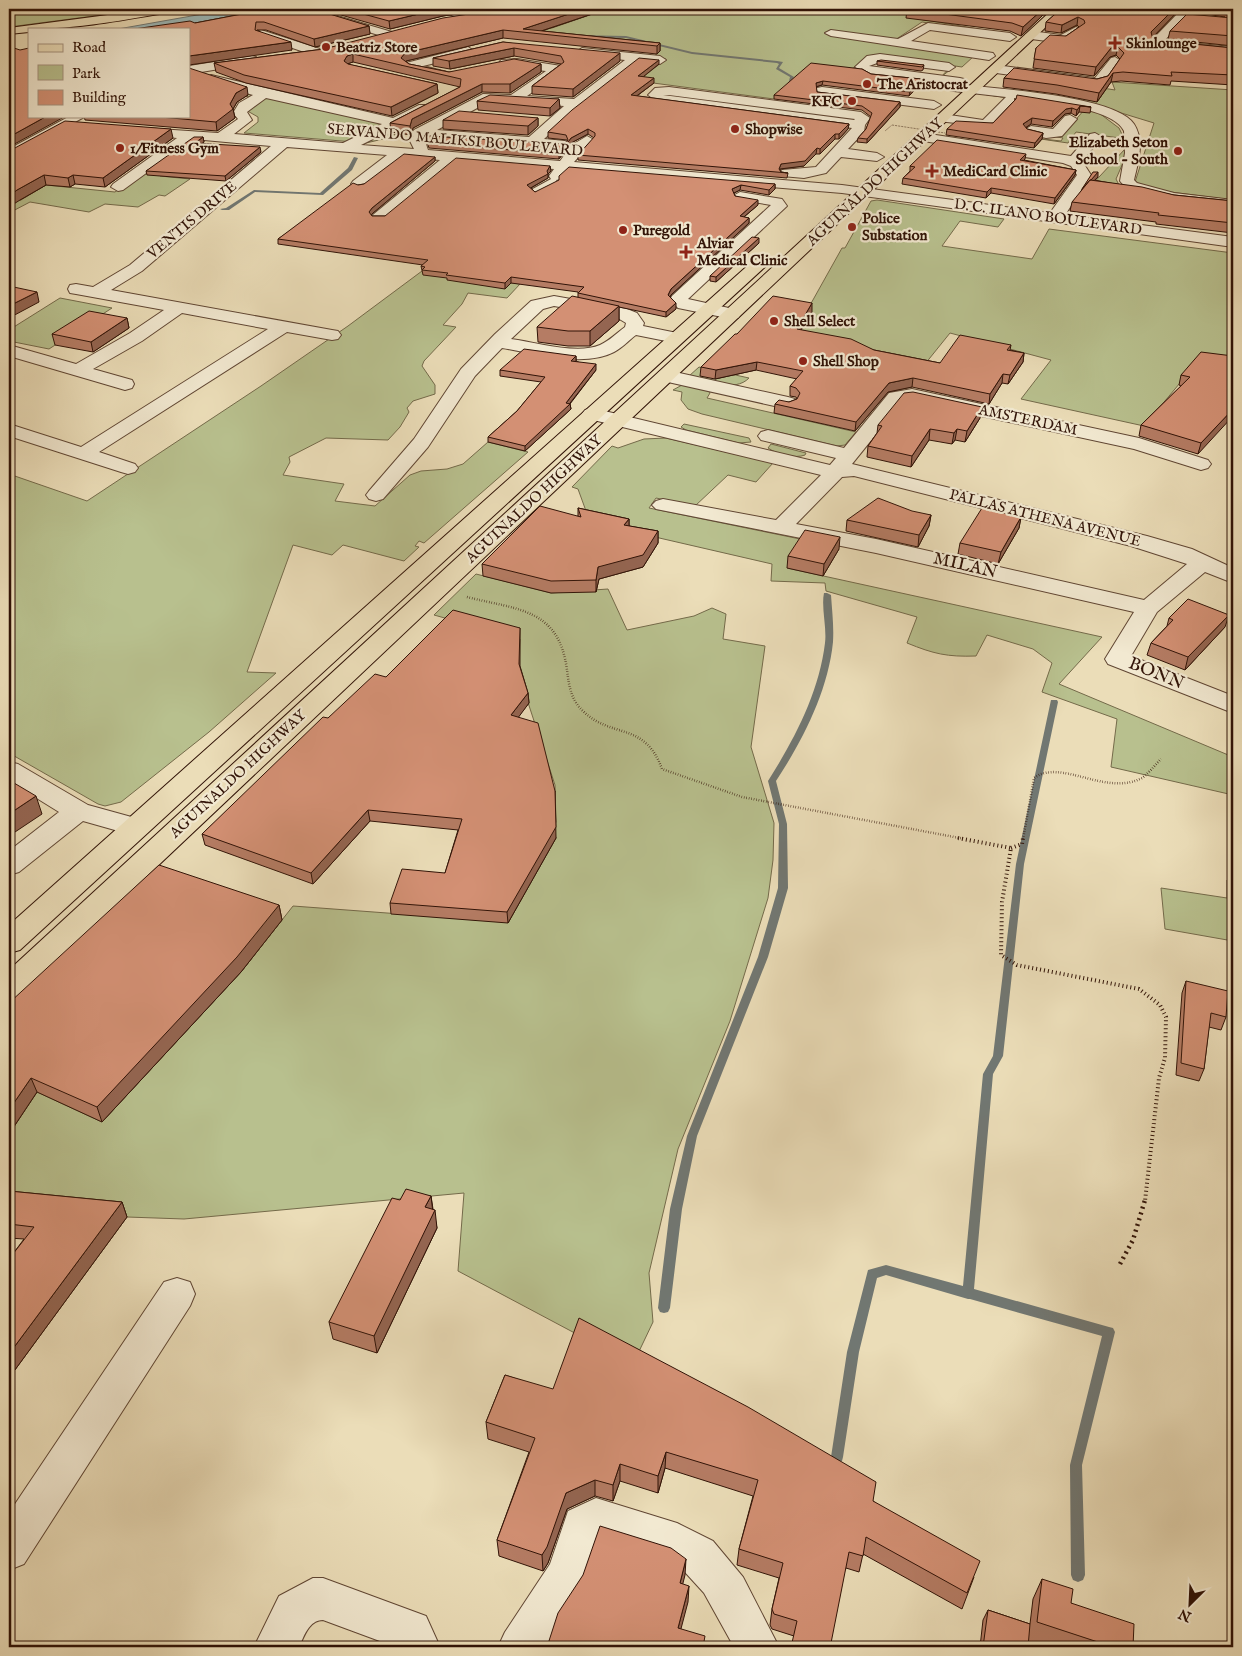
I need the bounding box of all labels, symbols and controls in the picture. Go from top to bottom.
legend [28,28,190,118]
place label: Skinlounge [1126,34,1197,53]
marker: Skinlounge [1108,36,1122,50]
text: Road [72,38,107,57]
place label: Beatriz Store [336,38,418,57]
marker: Beatriz Store [320,41,332,53]
text: Park [72,64,102,83]
place label: The Aristocrat [876,75,969,94]
marker: The Aristocrat [861,78,873,90]
text: Building [72,88,127,107]
place label: KFC [811,92,842,111]
marker: KFC [846,95,858,107]
street label: AGUINALDO HIGHWAY [802,113,948,251]
street label: SERVANDO MALIKSI BOULEVARD [326,119,584,161]
place label: Shopwise [745,120,803,139]
marker: Shopwise [729,123,741,135]
place label: Elizabeth Seton School - South [1069,133,1169,169]
place label: 1/Fitness Gym [130,139,219,158]
marker: 1/Fitness Gym [114,142,126,154]
marker: Elizabeth Seton School - South [1172,145,1184,157]
place label: MediCard Clinic [943,162,1048,181]
marker: MediCard Clinic [925,164,939,178]
street label: VENTIS DRIVE [142,177,241,264]
street label: D. C. ILANO BOULEVARD [953,194,1143,240]
place label: Police Substation [862,209,928,245]
place label: Puregold [633,221,691,240]
marker: Police Substation [846,221,858,233]
marker: Puregold [617,224,629,236]
place label: Alviar Medical Clinic [696,234,788,270]
marker: Alviar Medical Clinic [679,245,693,259]
place label: Shell Select [784,312,856,331]
marker: Shell Select [768,315,780,327]
place label: Shell Shop [813,352,879,371]
marker: Shell Shop [797,355,809,367]
street label: AMSTERDAM [976,400,1079,440]
street label: AGUINALDO HIGHWAY [461,430,607,568]
street label: PALLAS ATHENA AVENUE [947,485,1143,551]
street label: MILAN [931,547,1000,585]
street label: BONN [1125,653,1187,696]
street label: AGUINALDO HIGHWAY [165,705,311,843]
north arrow [1164,1578,1214,1628]
text: N [1176,1604,1195,1626]

